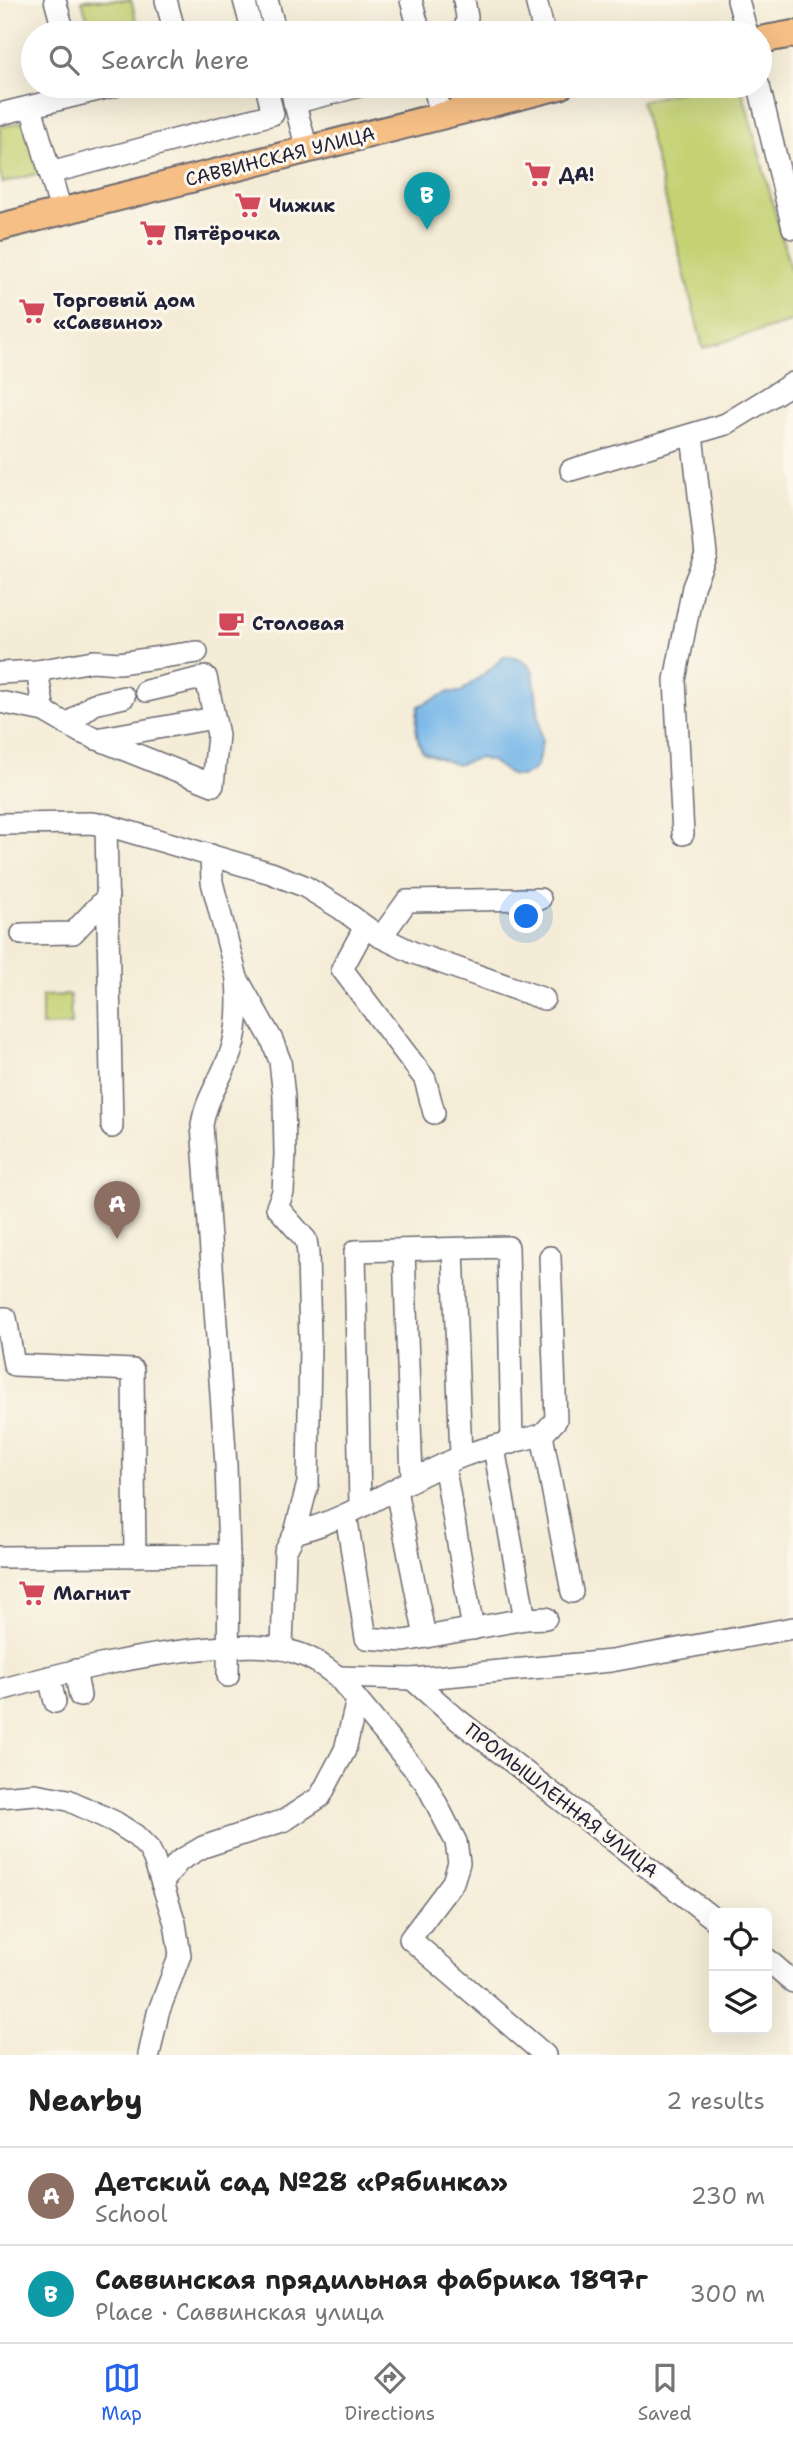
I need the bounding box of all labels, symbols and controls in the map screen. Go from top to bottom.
search box [21,21,772,98]
icon: search [45,41,83,79]
text: Search here [101,42,250,77]
street label: САВВИНСКАЯ УЛИЦА [183,121,378,192]
supermarket icon: ДА! [523,159,553,189]
place label: ДА! [559,162,595,187]
pin: B [404,172,450,230]
supermarket icon: Чижик [233,190,263,220]
place label: Чижик [269,193,335,218]
supermarket icon: Пятёрочка [138,218,168,248]
place label: Пятёрочка [174,221,280,246]
place label: Торговый дом «Саввино» [53,288,195,335]
supermarket icon: Торговый дом «Саввино» [17,296,47,326]
cafe icon: Столовая [216,608,246,638]
place label: Столовая [252,611,344,636]
your location [509,899,543,933]
pin: A [94,1181,140,1239]
supermarket icon: Магнит [17,1578,47,1608]
place label: Магнит [53,1581,131,1606]
street label: ПРОМЫШЛЕННАЯ УЛИЦА [460,1717,663,1883]
map controls [709,1908,772,2034]
button: locate [709,1908,772,1971]
button: layers [709,1971,772,2034]
text: Nearby [28,2080,143,2121]
text: 2 results [666,2086,765,2116]
text: Детский сад №28 «Рябинка» [95,2164,508,2199]
text: A [42,2181,60,2211]
text: 230 m [691,2181,765,2211]
text: School [95,2199,167,2229]
text: Саввинская прядильная фабрика 1897г [95,2262,648,2297]
text: B [44,2279,58,2309]
text: 300 m [690,2279,765,2309]
text: Place · Саввинская улица [95,2297,384,2327]
tab: Map [101,2359,142,2426]
tab: Directions [345,2359,435,2426]
tab: Saved [638,2359,692,2426]

